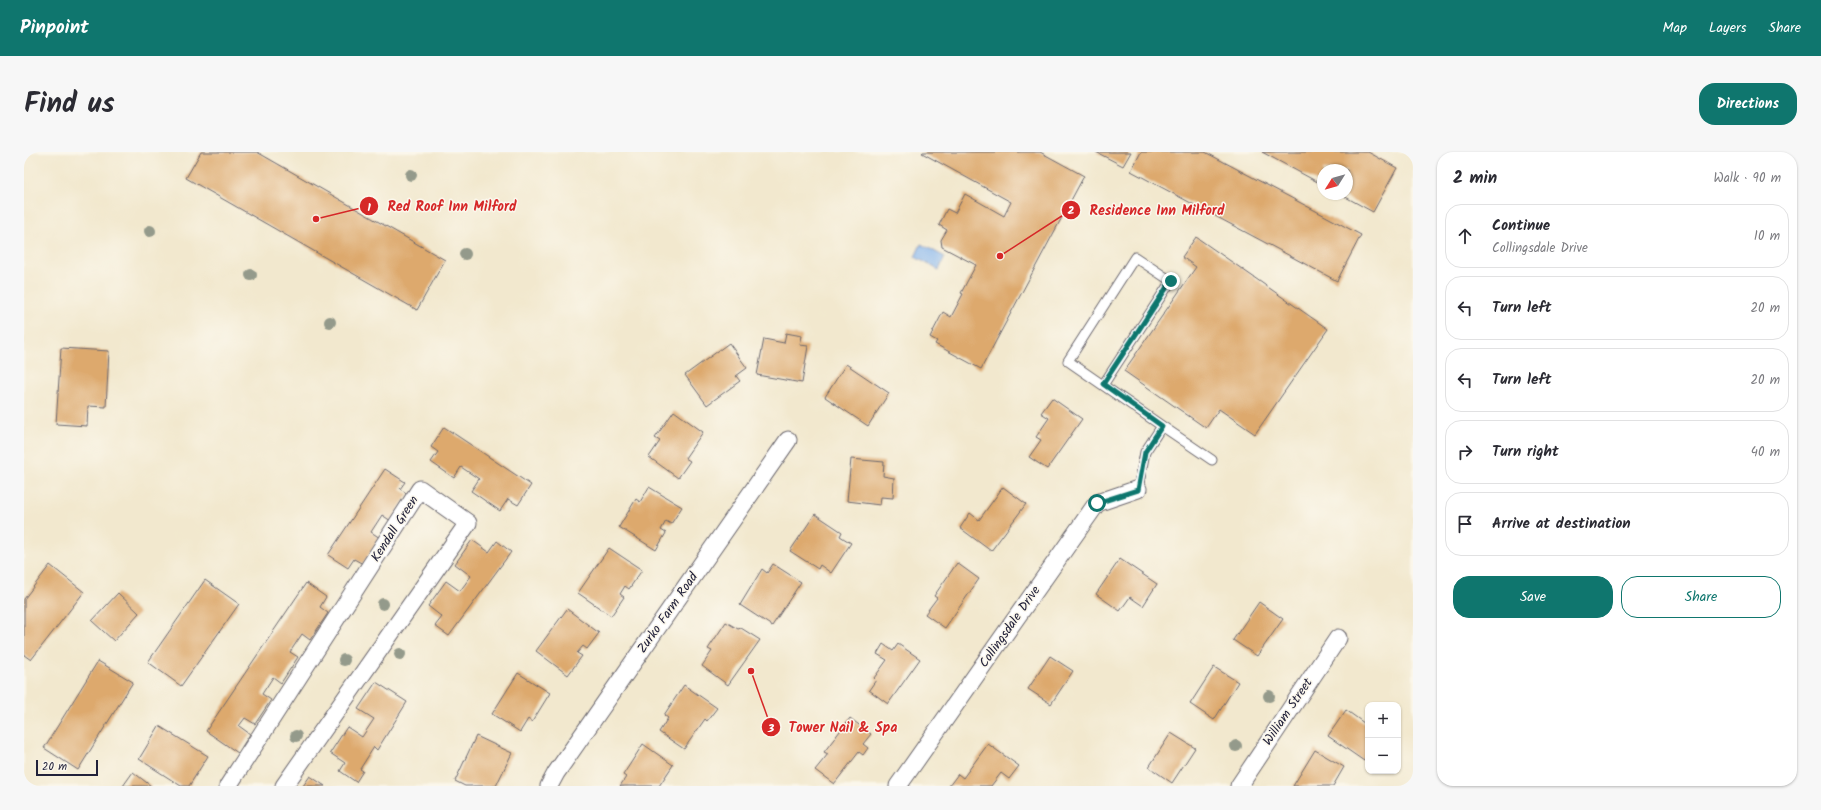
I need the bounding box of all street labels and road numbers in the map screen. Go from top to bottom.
street label: Kendall Green [366,492,424,566]
street label: Zurko Farm Road [632,568,704,658]
street label: Collingsdale Drive [974,582,1046,672]
street label: William Street [1258,673,1319,750]

